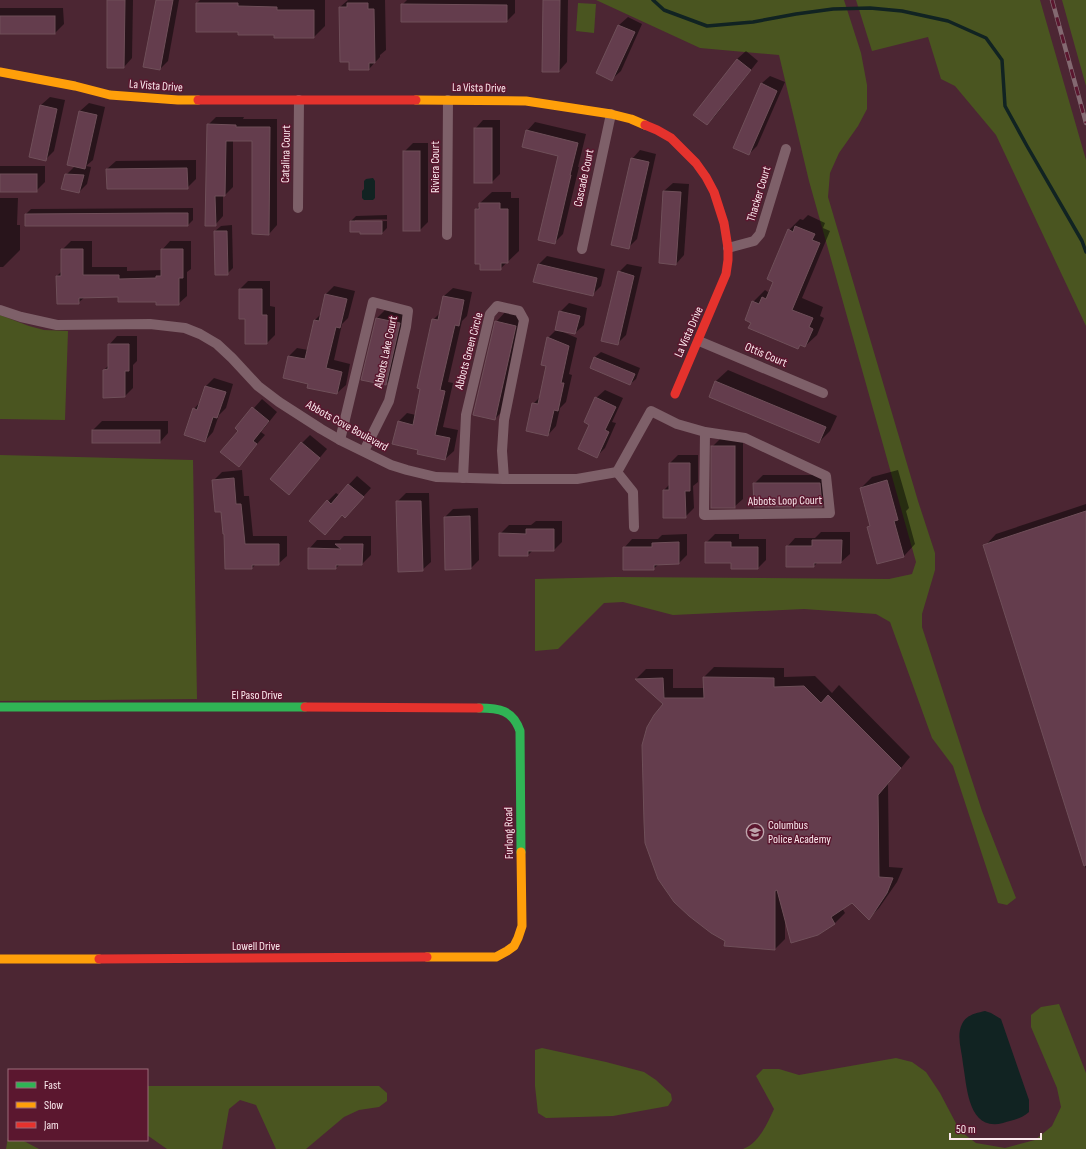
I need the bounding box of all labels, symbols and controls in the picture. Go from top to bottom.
street label: La Vista Drive [129,77,184,95]
street label: La Vista Drive [452,80,506,96]
street label: Catalina Court [278,125,294,183]
street label: Riviera Court [428,141,443,193]
street label: Cascade Court [571,148,597,208]
street label: Thacker Court [744,164,775,223]
street label: La Vista Drive [671,304,707,360]
street label: Abbots Green Circle [451,311,487,392]
street label: Abbots Lake Court [371,314,401,390]
street label: Ottis Court [743,339,790,371]
street label: Abbots Cove Boulevard [302,397,391,455]
street label: Abbots Loop Court [747,493,823,509]
street label: El Paso Drive [232,688,283,703]
street label: Furlong Road [501,807,517,859]
place label: Columbus Police Academy [768,818,831,847]
school or university icon: Columbus Police Academy [745,822,765,842]
street label: Lowell Drive [232,939,280,954]
legend [8,1069,148,1141]
text: Fast [44,1078,61,1093]
text: Slow [44,1098,63,1113]
scale bar [950,1115,1041,1141]
text: Jam [43,1118,59,1133]
text: 50 m [956,1122,976,1137]

